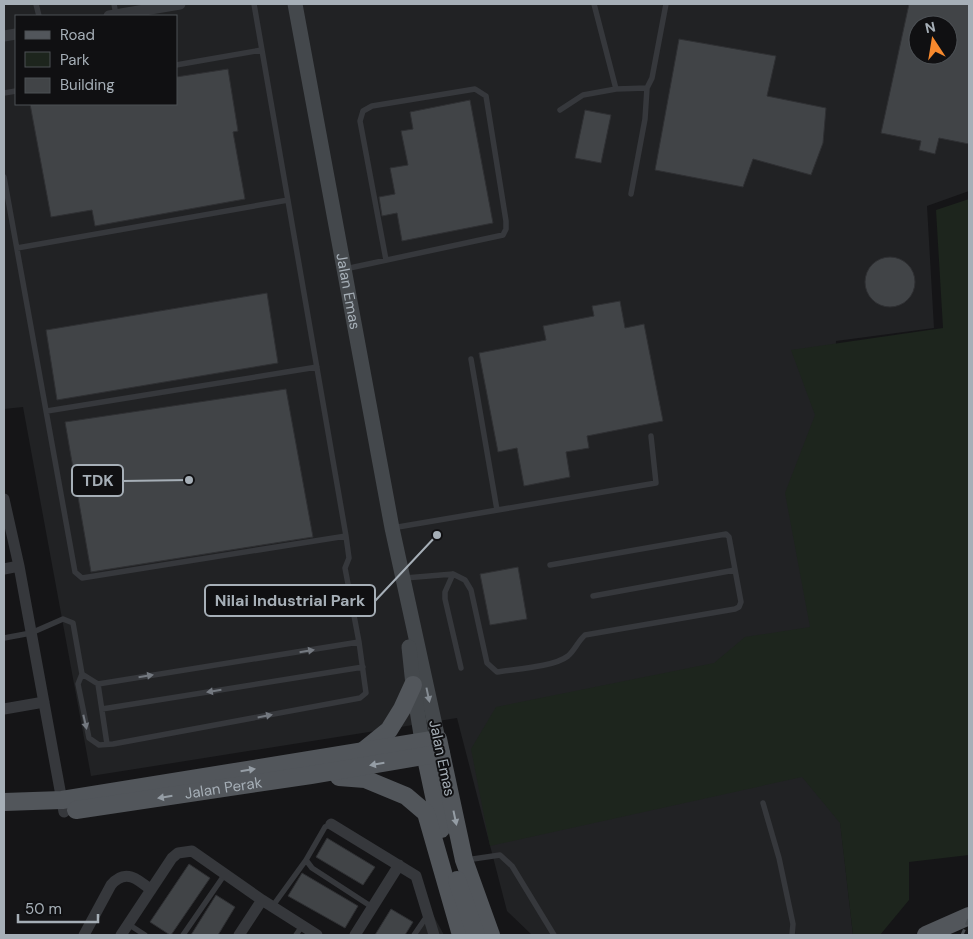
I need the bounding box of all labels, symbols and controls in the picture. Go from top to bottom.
legend [15,15,178,105]
north arrow [908,15,958,65]
text: N [923,17,937,37]
text: Road [60,25,95,45]
text: Park [60,50,90,70]
text: Building [60,75,115,95]
street label: Jalan Emas [331,251,365,331]
callout: TDK [72,465,123,496]
text: TDK [82,470,114,491]
callout: Nilai Industrial Park [205,585,375,616]
text: Nilai Industrial Park [215,590,366,611]
one-way arrow [299,647,315,655]
one-way arrow [138,672,154,680]
one-way arrow [424,687,432,702]
one-way arrow [205,688,221,696]
one-way arrow [257,711,273,719]
one-way arrow [81,714,89,729]
street label: Jalan Emas [424,718,460,798]
one-way arrow [369,760,385,768]
one-way arrow [241,765,257,773]
street label: Jalan Perak [183,772,264,804]
one-way arrow [156,793,172,801]
one-way arrow [451,810,459,825]
scale bar [18,892,98,924]
text: 50 m [25,899,62,919]

